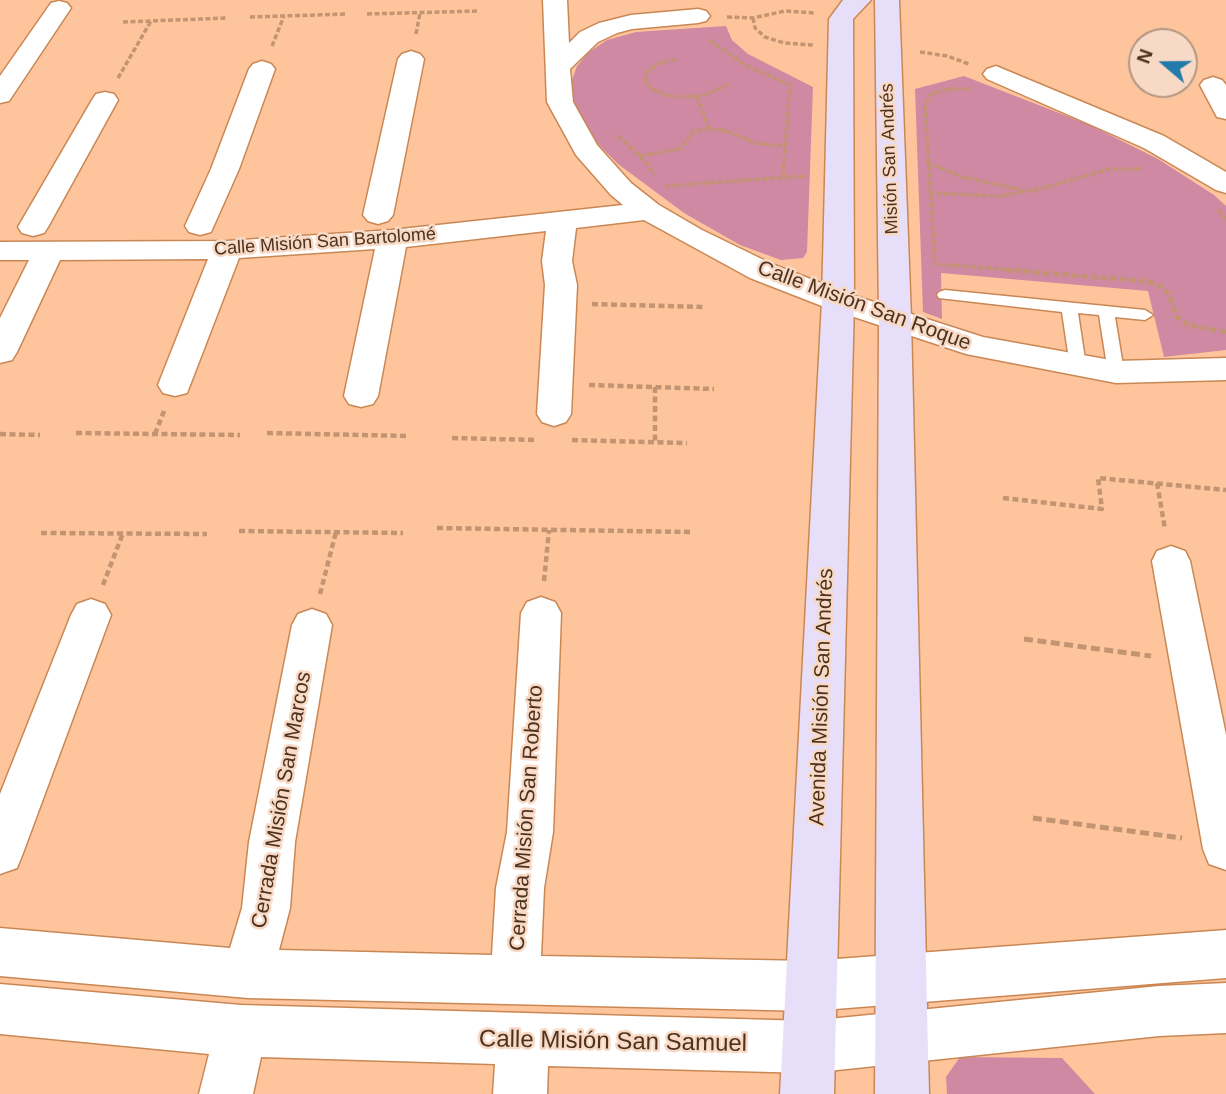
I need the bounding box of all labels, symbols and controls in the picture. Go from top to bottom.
north arrow [1128,28,1198,98]
text: N [1132,46,1157,66]
street label: Misión San Andrés [877,83,903,235]
street label: Calle Misión San Bartolomé [213,223,437,261]
street label: Calle Misión San Roque [754,256,974,356]
street label: Avenida Misión San Andrés [805,568,839,826]
street label: Cerrada Misión San Marcos [247,670,317,930]
street label: Cerrada Misión San Roberto [505,684,549,952]
street label: Calle Misión San Samuel [479,1025,747,1059]

